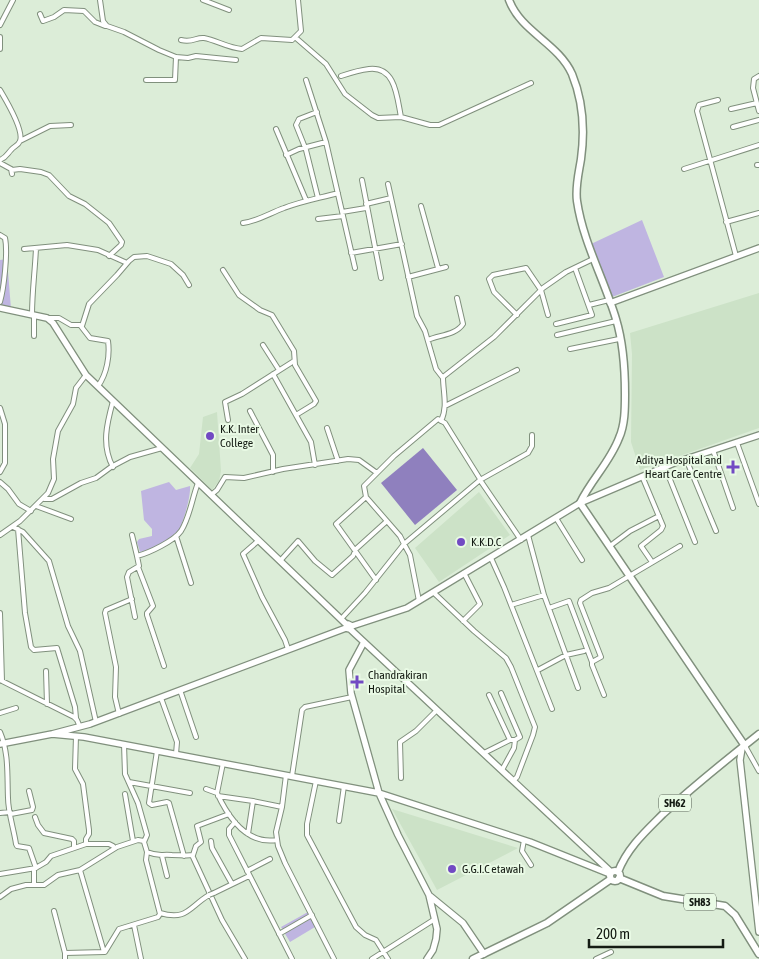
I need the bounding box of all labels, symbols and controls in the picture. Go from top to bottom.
place label: K.K. Inter College [220,422,259,450]
marker: K.K. Inter College [204,430,216,442]
place label: Aditya Hospital and Heart Care Centre [636,453,722,481]
marker: Aditya Hospital and Heart Care Centre [726,460,740,474]
place label: K.K.D.C [471,535,502,549]
marker: K.K.D.C [455,536,467,548]
place label: Chandrakiran Hospital [368,668,428,696]
marker: Chandrakiran Hospital [350,675,364,689]
road number: SH62 [659,794,691,811]
place label: G.G.I.C etawah [462,862,524,876]
marker: G.G.I.C etawah [446,863,458,875]
road number: SH83 [684,894,716,910]
scale bar [589,916,723,948]
text: 200 m [596,925,630,942]

